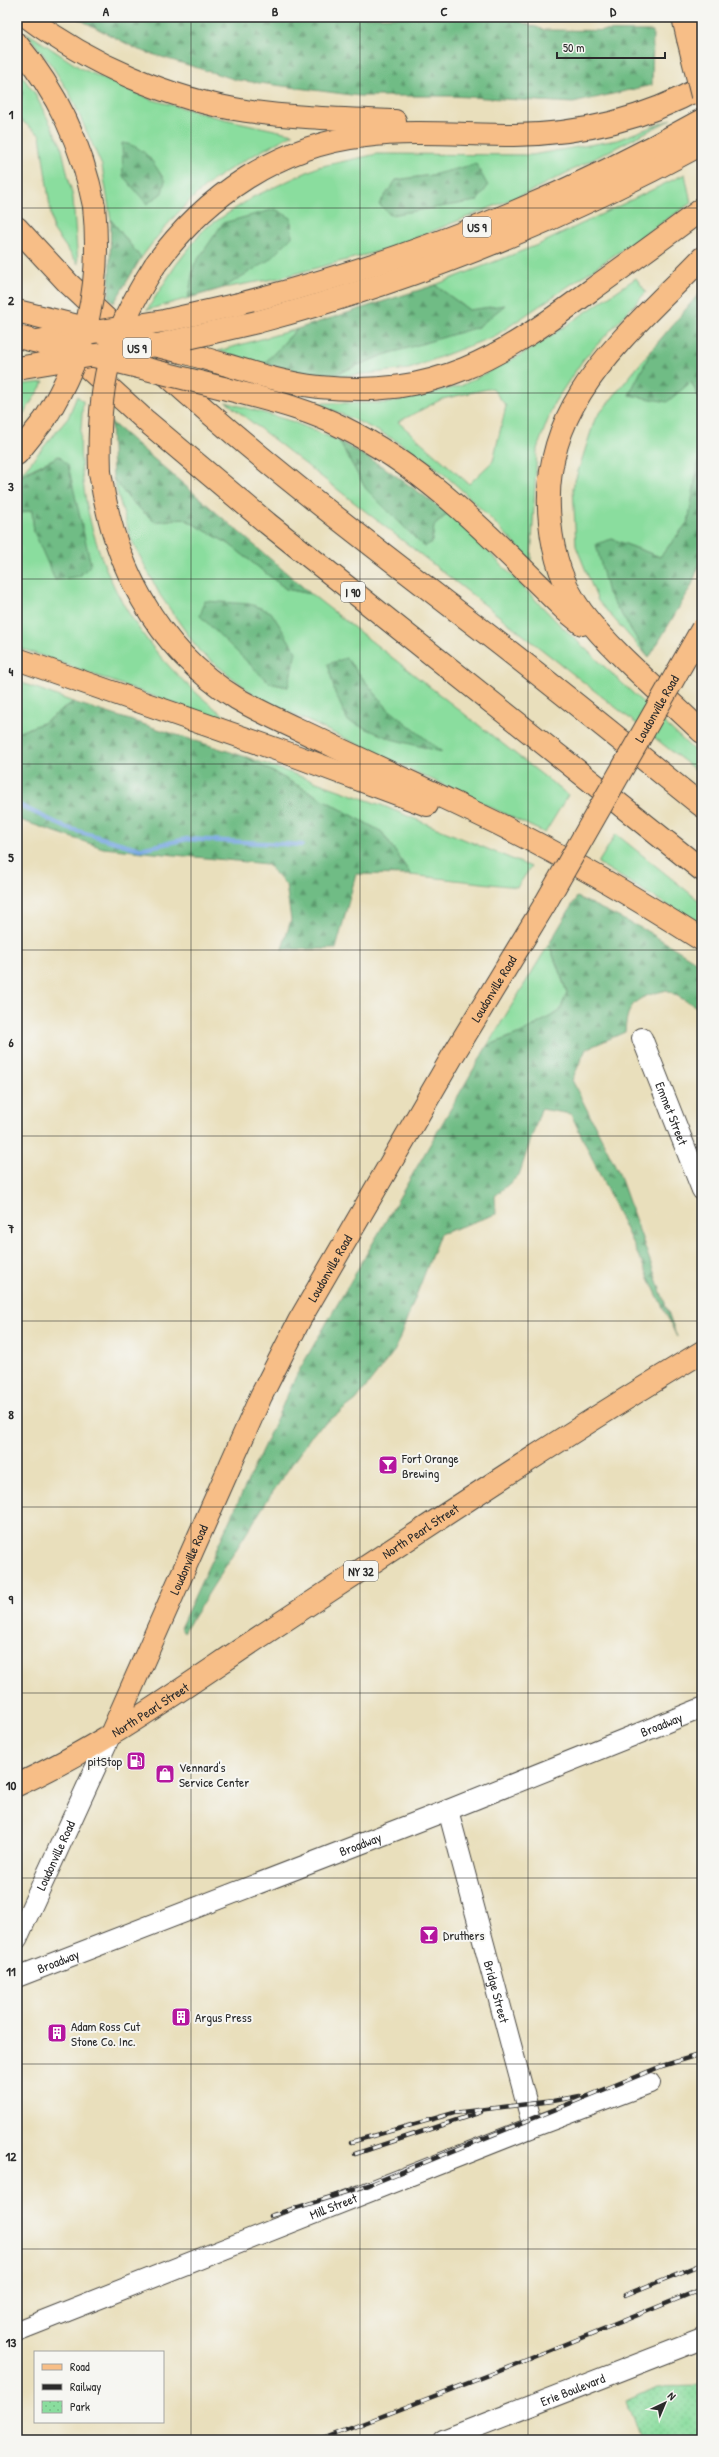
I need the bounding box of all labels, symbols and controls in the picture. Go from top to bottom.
text: A [103,2,110,20]
text: B [272,2,279,20]
text: C [440,2,448,20]
text: D [610,2,617,20]
scale bar [557,34,665,60]
text: 50 m [563,39,584,56]
text: 1 [9,105,14,123]
road number: US 9 [463,217,491,237]
text: 2 [8,291,15,309]
road number: US 9 [123,338,151,358]
text: 3 [8,477,14,495]
road number: I 90 [341,582,365,602]
text: 4 [9,662,14,680]
street label: Loudonville Road [630,672,683,746]
text: 5 [8,848,14,866]
street label: Loudonville Road [466,952,521,1025]
text: 6 [8,1033,14,1051]
street label: Emmet Street [651,1079,692,1148]
text: 7 [7,1219,15,1237]
street label: Loudonville Road [303,1231,356,1305]
text: 8 [8,1405,14,1423]
place label: Fort Orange Brewing [401,1449,459,1482]
bar icon: Fort Orange Brewing [377,1454,399,1476]
street label: North Pearl Street [378,1499,463,1563]
street label: Loudonville Road [165,1522,212,1597]
road number: NY 32 [344,1561,378,1581]
text: 9 [9,1590,14,1608]
street label: North Pearl Street [108,1678,193,1741]
street label: Broadway [638,1708,685,1741]
fuel station icon: pitStop [125,1750,147,1772]
place label: pitStop [88,1752,122,1770]
place label: Vennard's Service Center [179,1758,249,1791]
shop icon: Vennard's Service Center [154,1763,176,1785]
text: 10 [6,1776,16,1794]
street label: Loudonville Road [32,1818,79,1893]
street label: Broadway [337,1828,384,1860]
bar icon: Druthers [418,1924,440,1946]
place label: Druthers [443,1926,485,1944]
street label: Broadway [34,1945,82,1977]
street label: Bridge Street [480,1958,514,2025]
text: 11 [6,1962,16,1980]
building icon: Argus Press [170,2006,192,2028]
place label: Argus Press [195,2008,252,2026]
place label: Adam Ross Cut Stone Co. Inc. [71,2017,141,2050]
building icon: Adam Ross Cut Stone Co. Inc. [46,2022,68,2044]
text: 12 [6,2147,17,2165]
street label: Mill Street [307,2188,360,2223]
text: 13 [6,2333,16,2351]
legend [34,2351,164,2423]
text: Road [70,2358,90,2375]
street label: Erie Boulevard [538,2369,607,2410]
text: Railway [70,2378,101,2395]
north arrow [645,2383,685,2423]
text: N [665,2389,679,2403]
text: Park [70,2398,90,2415]

